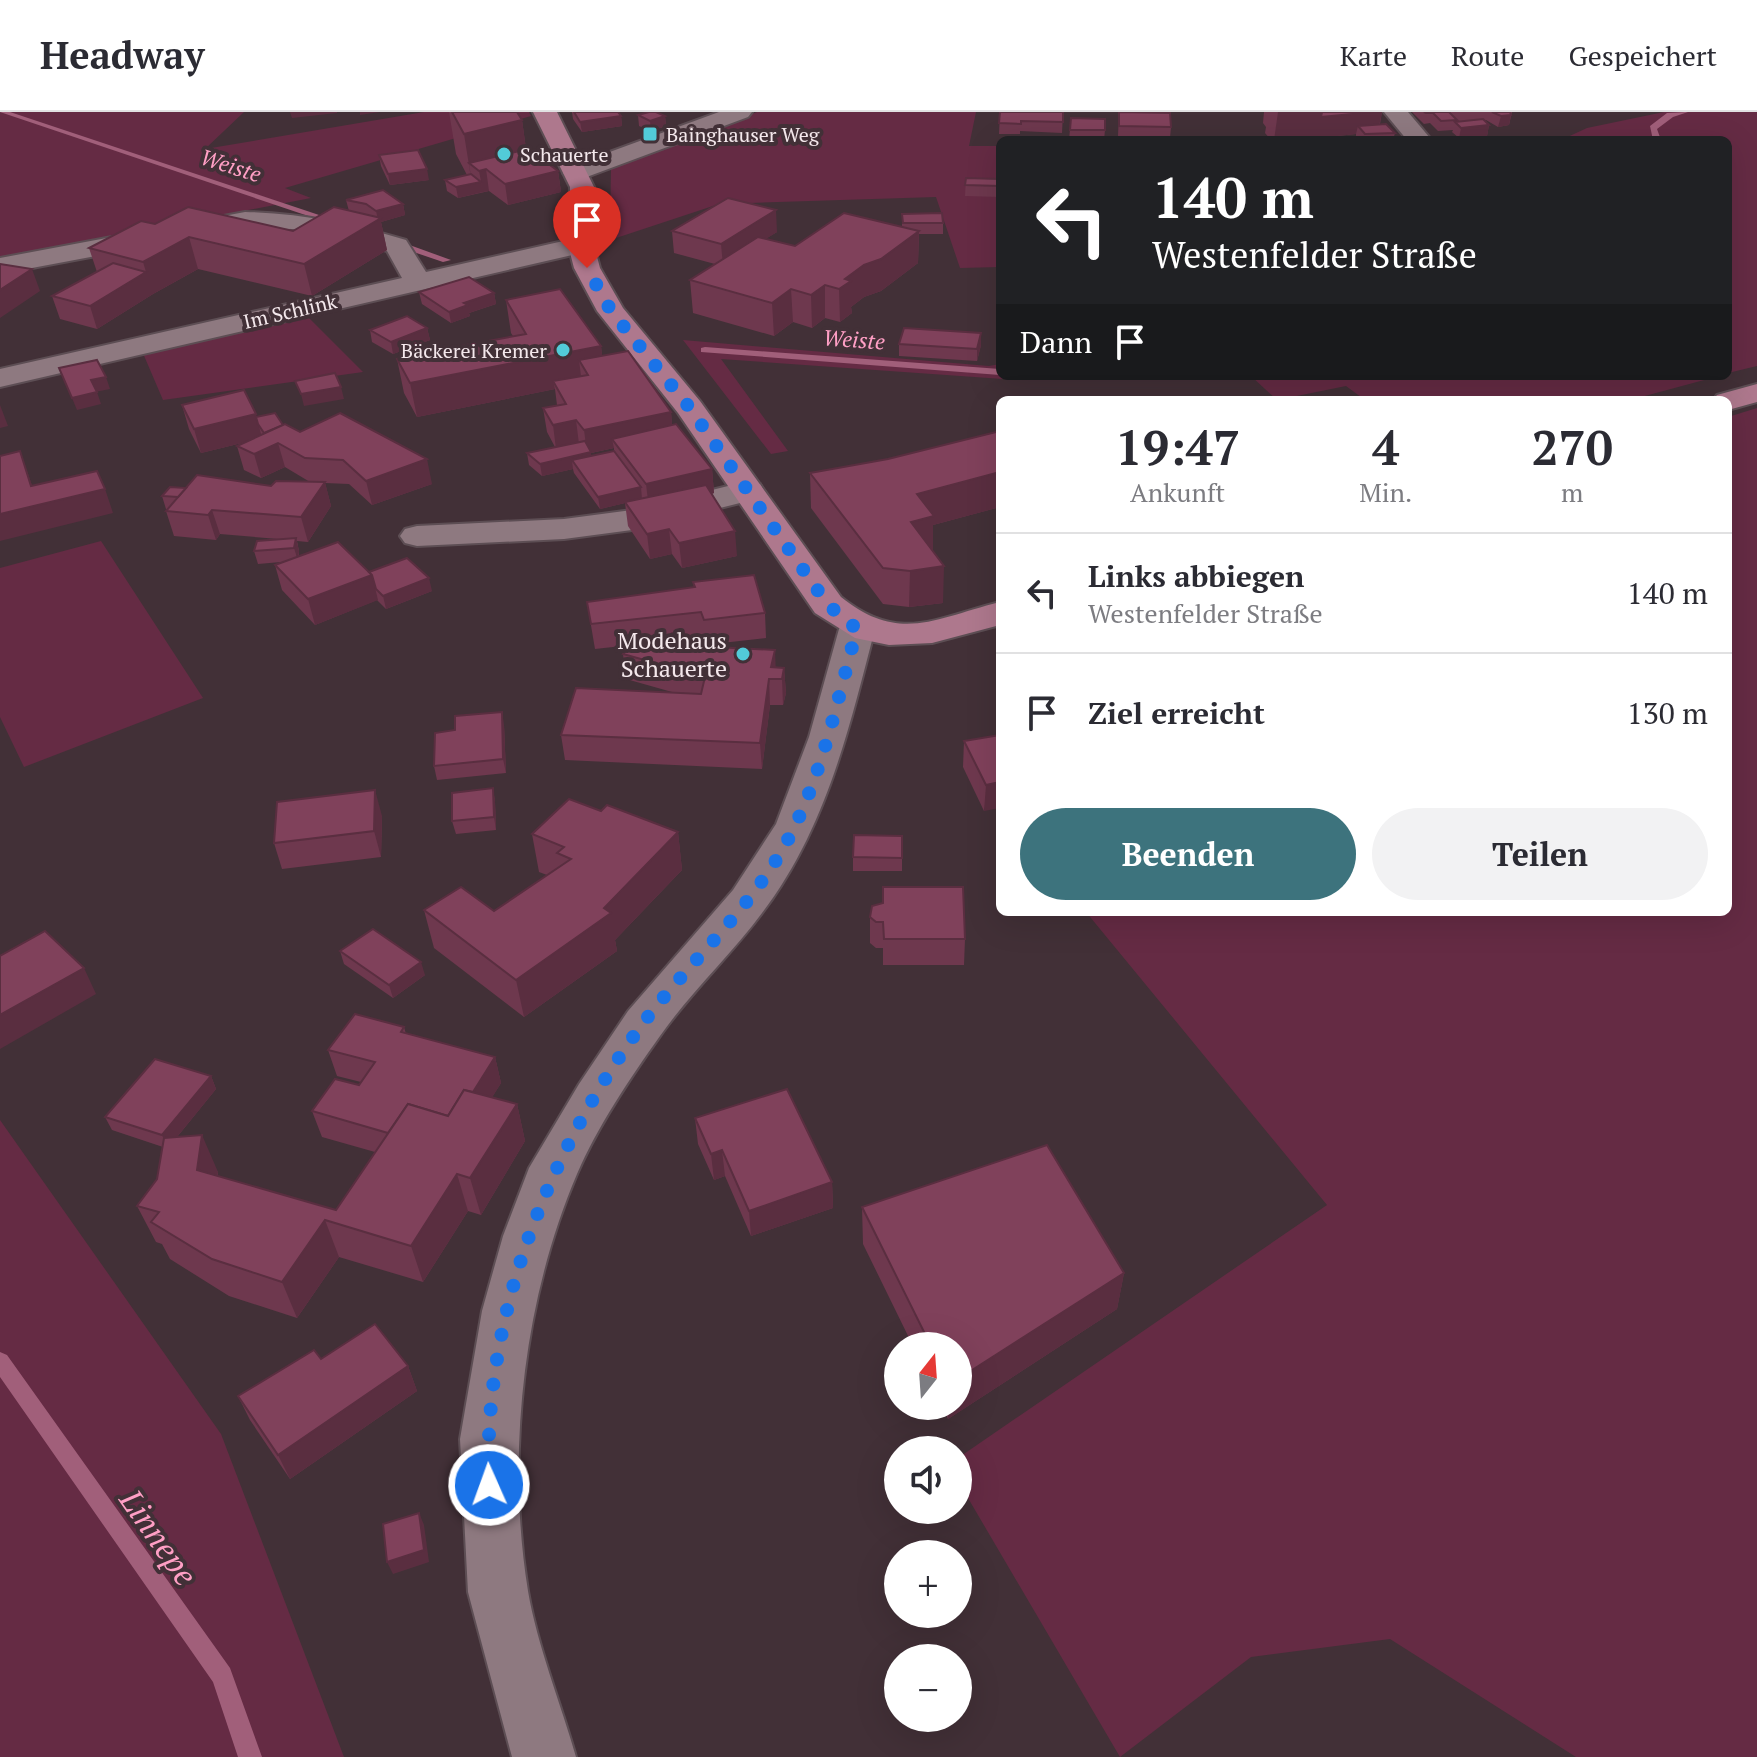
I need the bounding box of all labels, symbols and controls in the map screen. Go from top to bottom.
text: Headway [40,30,205,80]
text: Karte [1340,37,1407,74]
text: Route [1451,37,1524,74]
text: Gespeichert [1568,37,1717,74]
place label: Bainghauser Weg [666,121,820,148]
marker: Bainghauser Weg [641,125,659,143]
place label: Schauerte [520,141,609,168]
water label: Weiste [197,142,265,188]
marker: Schauerte [495,145,513,163]
text: 140 m [1152,160,1314,234]
icon: left [1020,168,1124,272]
pin [553,186,621,268]
icon: arrive [565,198,609,242]
text: Westenfelder Straße [1152,231,1477,278]
street label: Im Schlink [241,287,340,335]
icon: arrive [1108,320,1152,364]
water label: Weiste [822,322,886,356]
text: Dann [1020,322,1092,362]
place label: Bäckerei Kremer [401,337,547,364]
marker: Bäckerei Kremer [554,341,572,359]
text: 19:47 [1115,415,1240,479]
text: 4 [1372,415,1399,479]
text: 270 [1531,415,1613,479]
text: Ankunft [1130,475,1225,509]
text: Min. [1359,475,1412,509]
text: m [1561,475,1583,509]
text: Links abbiegen [1088,556,1304,596]
icon: left [1020,571,1064,615]
text: 140 m [1627,573,1708,613]
text: Westenfelder Straße [1088,596,1323,630]
place label: Modehaus Schauerte [617,624,727,684]
marker: Modehaus Schauerte [734,645,752,663]
icon: arrive [1020,691,1064,735]
text: Ziel erreicht [1088,693,1265,733]
text: 130 m [1627,693,1708,733]
button: Beenden [1020,808,1356,900]
button: Teilen [1372,808,1708,900]
north arrow [884,1332,972,1420]
map controls [884,1332,972,1732]
button: sound [884,1436,972,1524]
position arrow [447,1443,531,1527]
water label: Linnepe [110,1480,207,1593]
button: + [884,1540,972,1628]
button: − [884,1644,972,1732]

